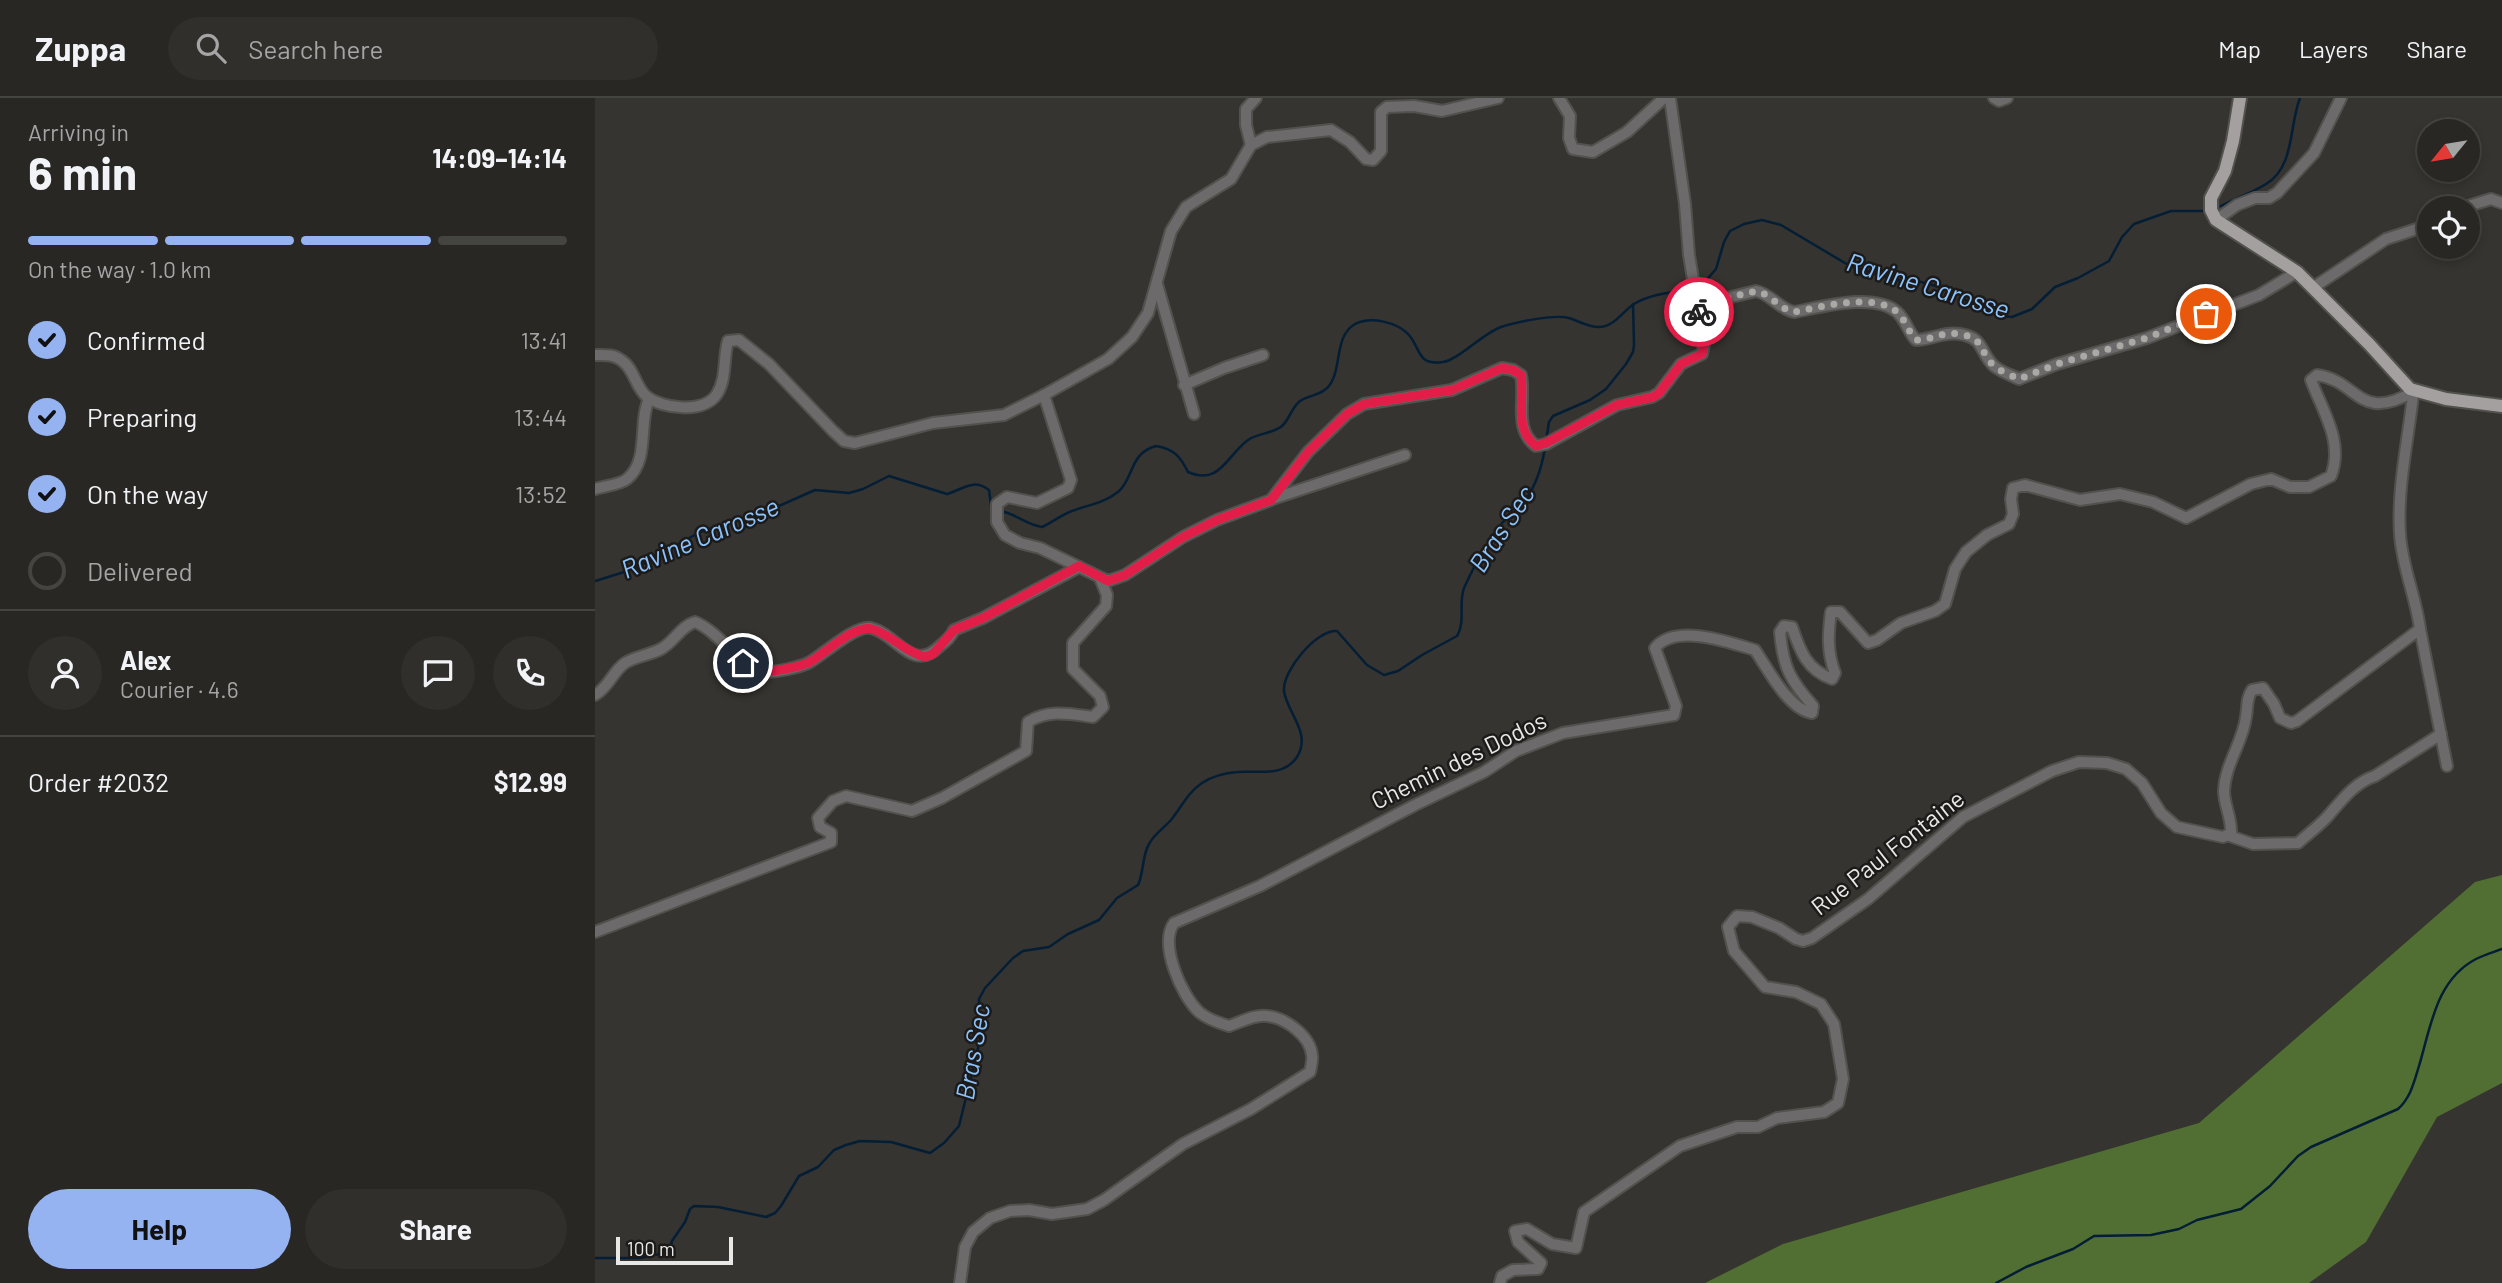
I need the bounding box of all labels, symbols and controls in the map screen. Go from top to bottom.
search box [168,17,658,80]
text: Zuppa [35,28,126,68]
icon: search [192,29,230,67]
text: Search here [248,33,383,64]
text: Map [2218,34,2261,63]
text: Layers [2299,34,2368,63]
text: Share [2406,34,2467,63]
text: Arriving in [28,118,129,146]
north arrow [2417,119,2480,182]
map controls [2417,119,2480,259]
text: 14:09–14:14 [432,142,567,173]
text: 6 min [28,144,137,199]
button: locate [2417,196,2480,259]
water label: Ravine Carosse [1843,245,2014,324]
text: On the way · 1.0 km [28,255,211,283]
courier [1664,277,1734,347]
pin [2176,284,2236,344]
icon: bike [1680,293,1718,331]
icon: bag [2187,295,2225,333]
icon: check [28,321,66,359]
text: Confirmed [87,324,206,355]
text: 13:41 [521,326,567,354]
icon: check [28,398,66,436]
text: Preparing [87,401,197,432]
text: 13:44 [514,403,567,431]
icon: check [28,475,66,513]
text: On the way [87,478,208,509]
water label: Bras Sec [1461,479,1540,577]
text: 13:52 [515,480,567,508]
water label: Ravine Carosse [616,489,783,584]
text: Delivered [87,555,193,586]
pin [713,633,773,693]
button: person [28,636,102,710]
button: chat [401,636,475,710]
button: phone [493,636,567,710]
text: Alex [120,644,171,675]
icon: home [724,644,762,682]
text: Courier · 4.6 [120,675,239,703]
street label: Chemin des Dodos [1366,705,1551,815]
text: Order #2032 [28,766,169,797]
text: $12.99 [494,766,567,797]
street label: Rue Paul Fontaine [1805,783,1969,921]
water label: Bras Sec [948,1001,995,1102]
button: Help [28,1189,291,1269]
button: Share [305,1189,567,1269]
scale bar [616,1234,733,1266]
text: 100 m [627,1237,675,1260]

